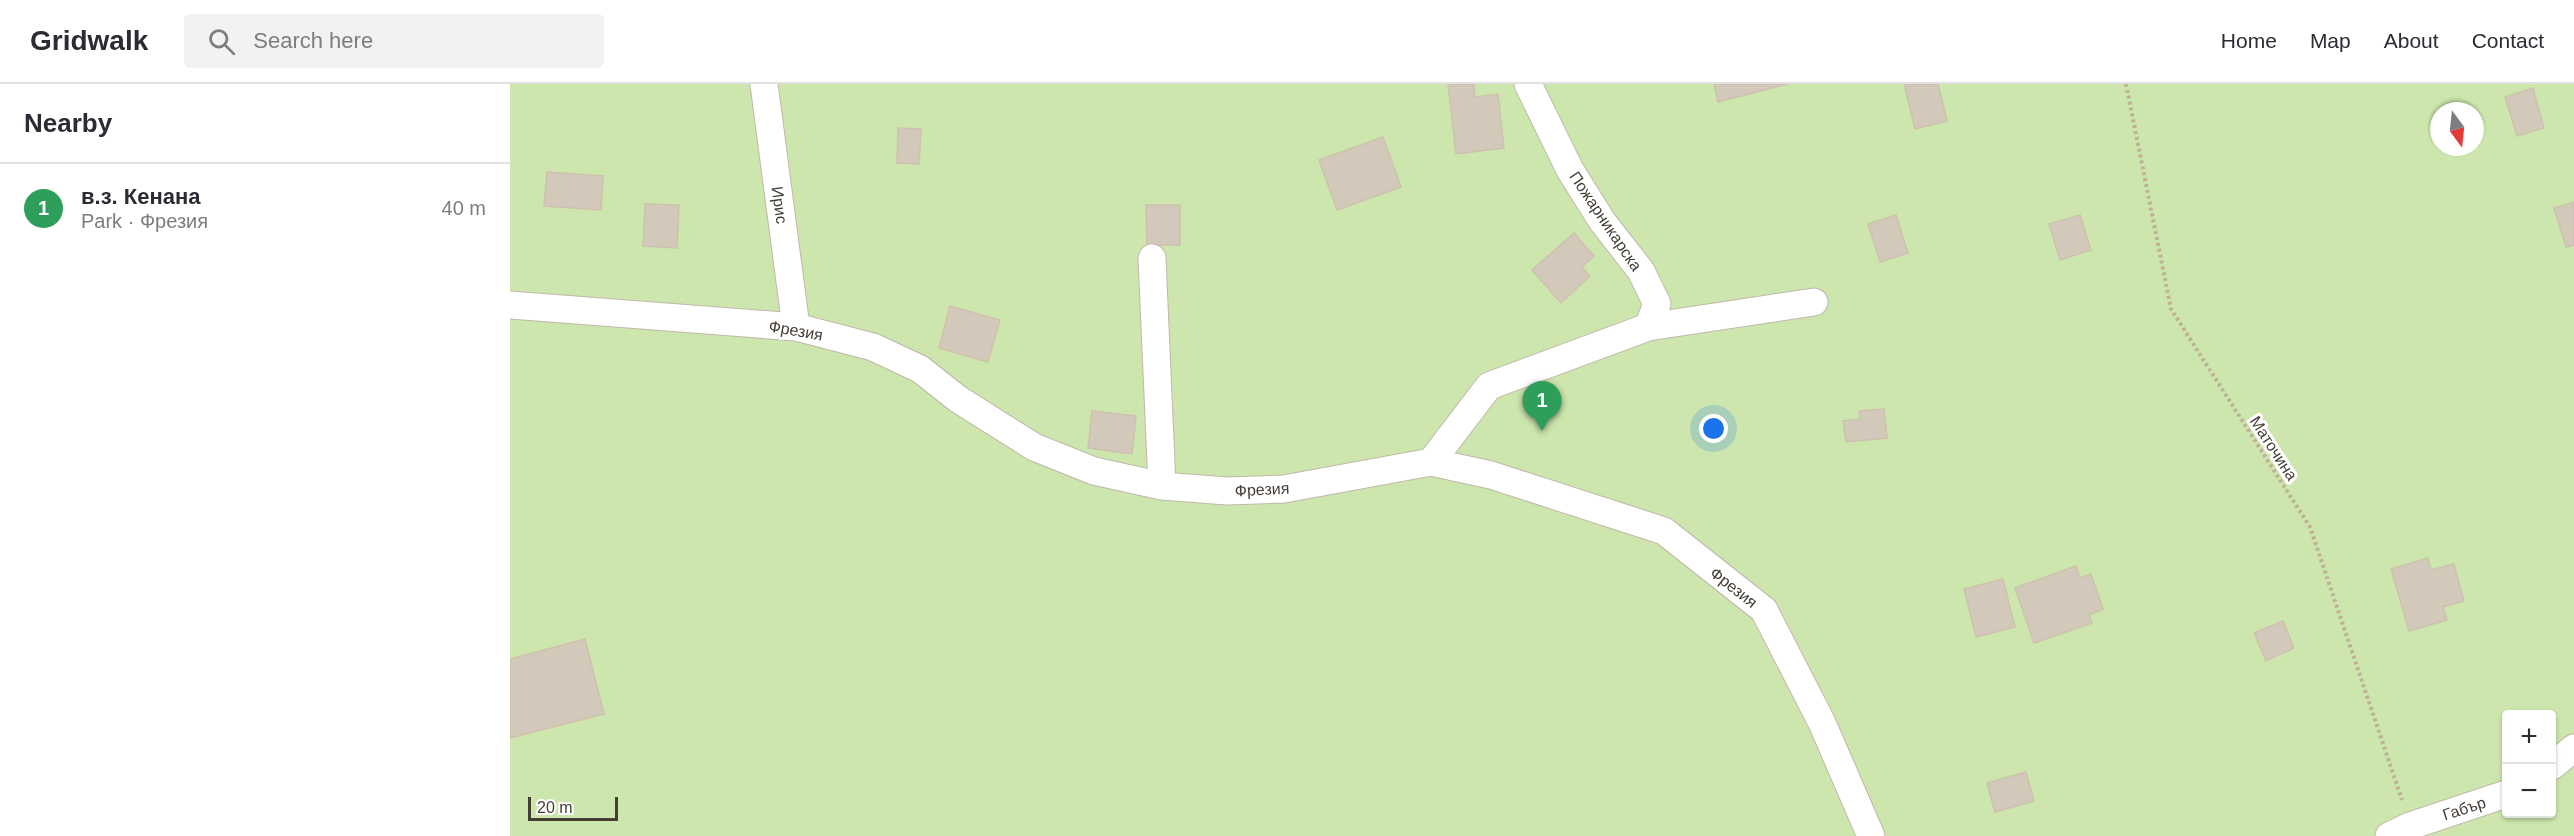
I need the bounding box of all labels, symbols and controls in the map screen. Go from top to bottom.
search box [184,14,604,68]
text: Gridwalk [30,25,148,56]
icon: search [205,25,238,58]
text: Search here [253,28,373,53]
text: Home [2221,29,2277,52]
text: Map [2310,29,2351,52]
text: About [2384,29,2439,52]
text: Contact [2472,29,2544,52]
north arrow [2430,102,2484,156]
text: Nearby [24,108,112,138]
street label: Пожарникарска [1566,168,1645,274]
text: в.з. Кенана [81,184,201,209]
street label: Ирис [768,185,791,225]
text: 1 [38,197,49,219]
text: 40 m [442,197,486,219]
text: Park · Фрезия [81,210,208,232]
street label: Фрезия [768,317,824,344]
pin: 1 [1522,382,1562,431]
street label: Маточина [2247,413,2301,483]
your location [1699,414,1728,443]
street label: Фрезия [1234,480,1290,499]
street label: Фрезия [1707,564,1760,611]
map controls [2502,710,2556,818]
button: + [2502,710,2556,764]
button: − [2502,764,2556,818]
scale bar [528,794,618,822]
street label: Габър [2441,794,2488,823]
text: 20 m [537,799,573,816]

